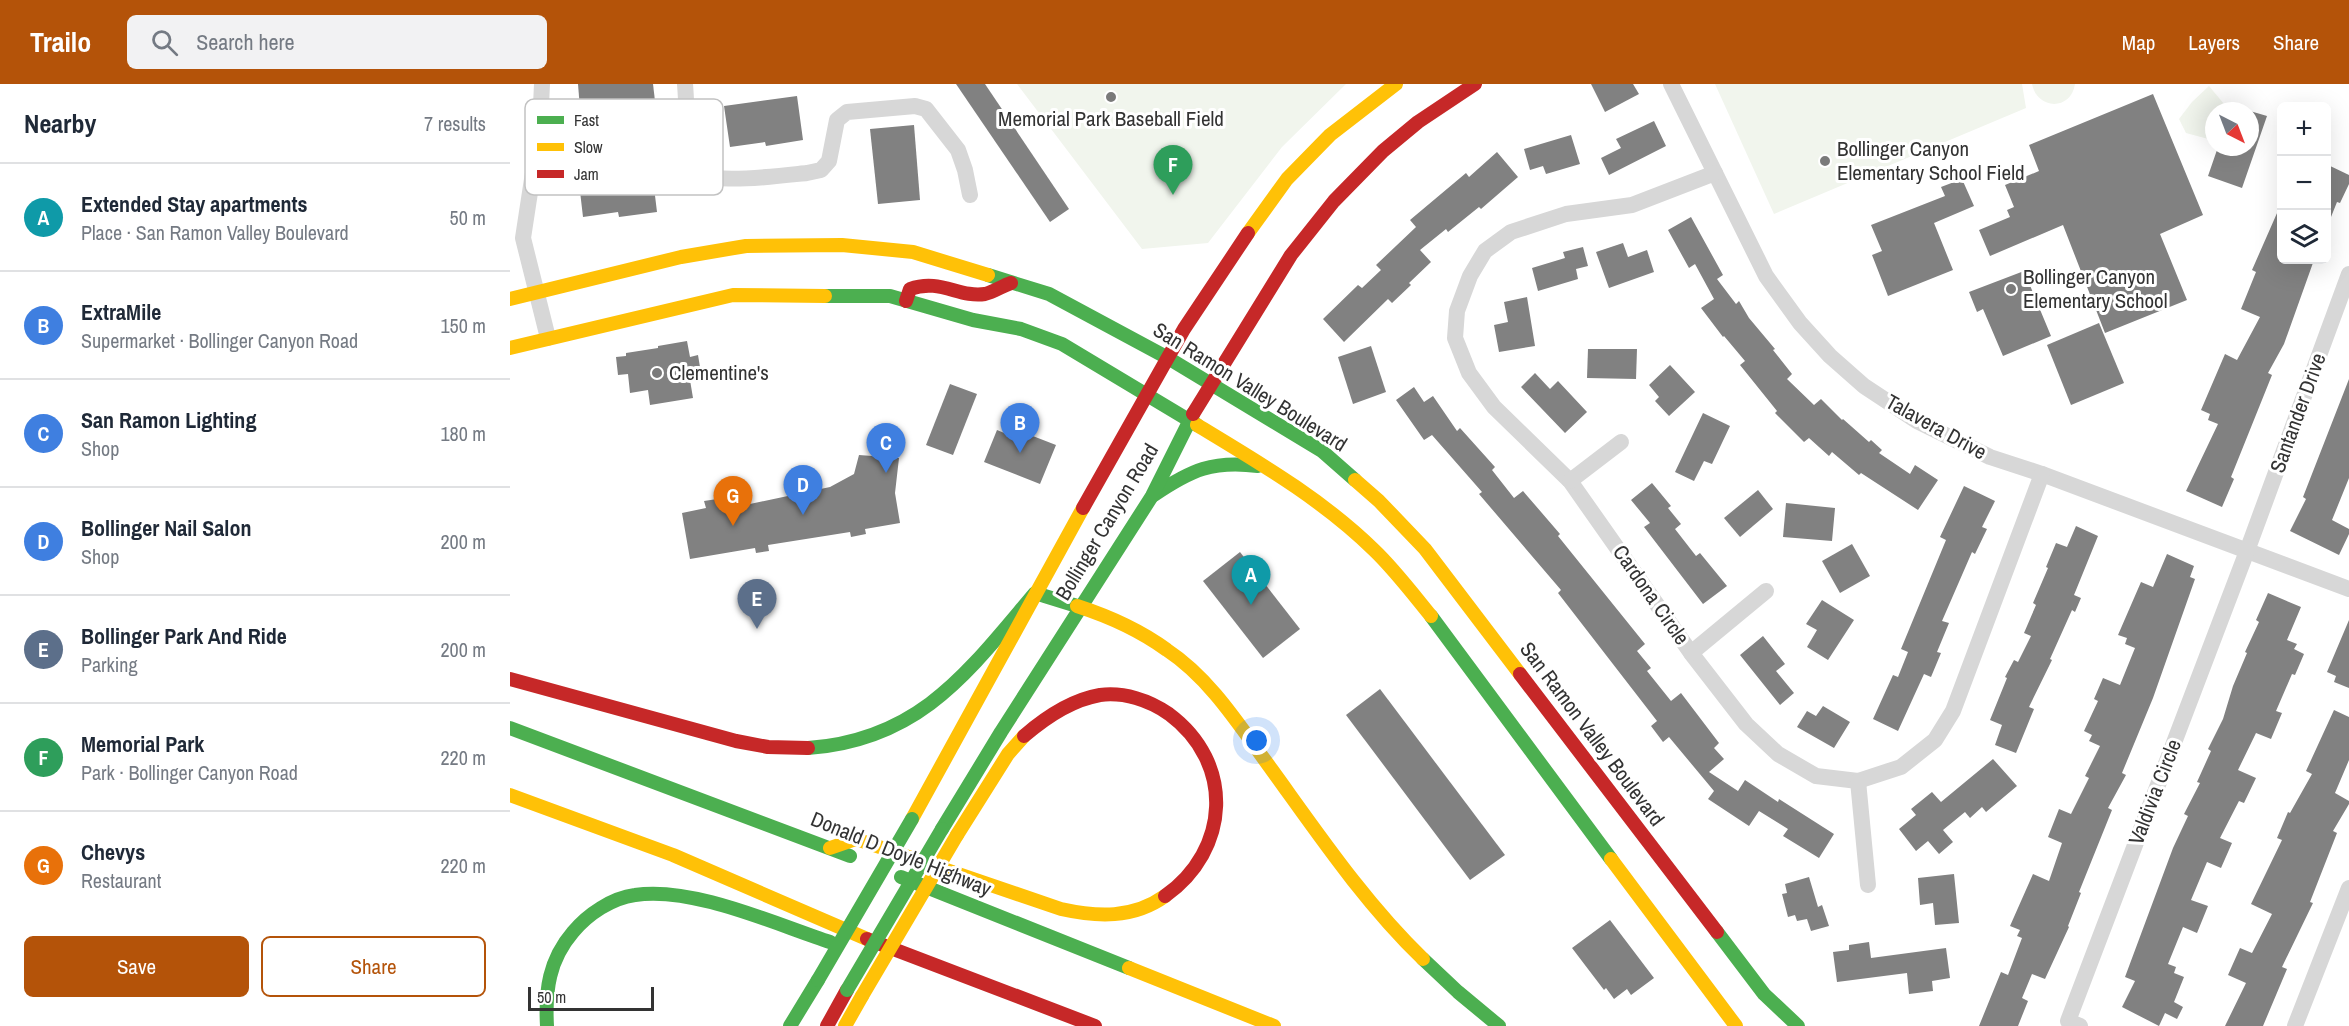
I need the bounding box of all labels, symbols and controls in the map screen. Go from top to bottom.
search box [127,15,547,69]
text: Trailo [30,23,91,61]
icon: search [148,26,181,59]
text: Search here [196,27,295,57]
text: Map [2122,28,2155,57]
text: Layers [2188,28,2240,57]
text: Share [2273,28,2319,57]
marker: Memorial Park Baseball Field [1104,90,1118,104]
legend [525,99,723,195]
north arrow [2205,102,2259,156]
map controls [2277,102,2331,264]
button: + [2277,102,2331,156]
place label: Memorial Park Baseball Field [998,104,1224,133]
text: Nearby [24,106,96,141]
text: Fast [574,109,599,131]
text: 7 results [424,110,486,137]
place label: Bollinger Canyon Elementary School Field [1837,134,2025,187]
text: Slow [574,136,603,158]
pin: F [1154,146,1192,195]
marker: Bollinger Canyon Elementary School Field [1818,154,1832,168]
button: − [2277,156,2331,210]
text: Jam [574,163,599,185]
text: Extended Stay apartments [81,189,308,219]
text: A [38,204,49,231]
text: 50 m [450,204,486,231]
button: layers [2277,210,2331,264]
text: Place · San Ramon Valley Boulevard [81,219,349,246]
place label: Bollinger Canyon Elementary School [2023,262,2168,315]
marker: Bollinger Canyon Elementary School [2004,282,2018,296]
text: ExtraMile [81,297,161,327]
text: B [38,312,49,339]
text: 150 m [440,312,486,339]
street label: San Ramon Valley Boulevard [1148,315,1353,458]
text: Supermarket · Bollinger Canyon Road [81,327,358,354]
street label: Santander Drive [2262,349,2333,477]
place label: Clementine's [669,358,769,387]
marker: Clementine's [650,366,664,380]
street label: Talavera Drive [1881,387,1992,466]
pin: B [1000,404,1040,453]
text: San Ramon Lighting [81,405,256,435]
text: C [38,420,49,447]
text: 180 m [440,420,486,447]
pin: C [866,424,905,473]
text: Shop [81,435,119,462]
street label: Bollinger Canyon Road [1048,438,1165,606]
pin: D [784,466,822,515]
pin: G [714,476,752,526]
text: Bollinger Nail Salon [81,513,251,543]
text: D [38,528,49,555]
text: 200 m [440,528,486,555]
street label: Cardona Circle [1606,539,1696,650]
text: Shop [81,543,119,570]
pin: A [1232,556,1270,605]
pin: E [738,580,776,629]
text: Bollinger Park And Ride [81,621,287,651]
text: E [38,636,49,663]
text: 200 m [440,636,486,663]
street label: San Ramon Valley Boulevard [1514,636,1671,832]
text: Parking [81,651,138,678]
your location [1242,726,1271,755]
text: Memorial Park [81,729,204,759]
street label: Valdivia Circle [2121,735,2188,849]
text: F [38,744,49,771]
text: 220 m [440,744,486,771]
text: Park · Bollinger Canyon Road [81,759,298,786]
street label: Donald D Doyle Highway [807,804,996,903]
text: Chevys [81,837,145,867]
text: G [37,852,50,879]
text: 220 m [440,852,486,879]
text: Restaurant [81,867,161,894]
button: Save [24,936,249,997]
button: Share [261,936,486,997]
scale bar [528,984,654,1012]
text: 50 m [537,986,566,1008]

